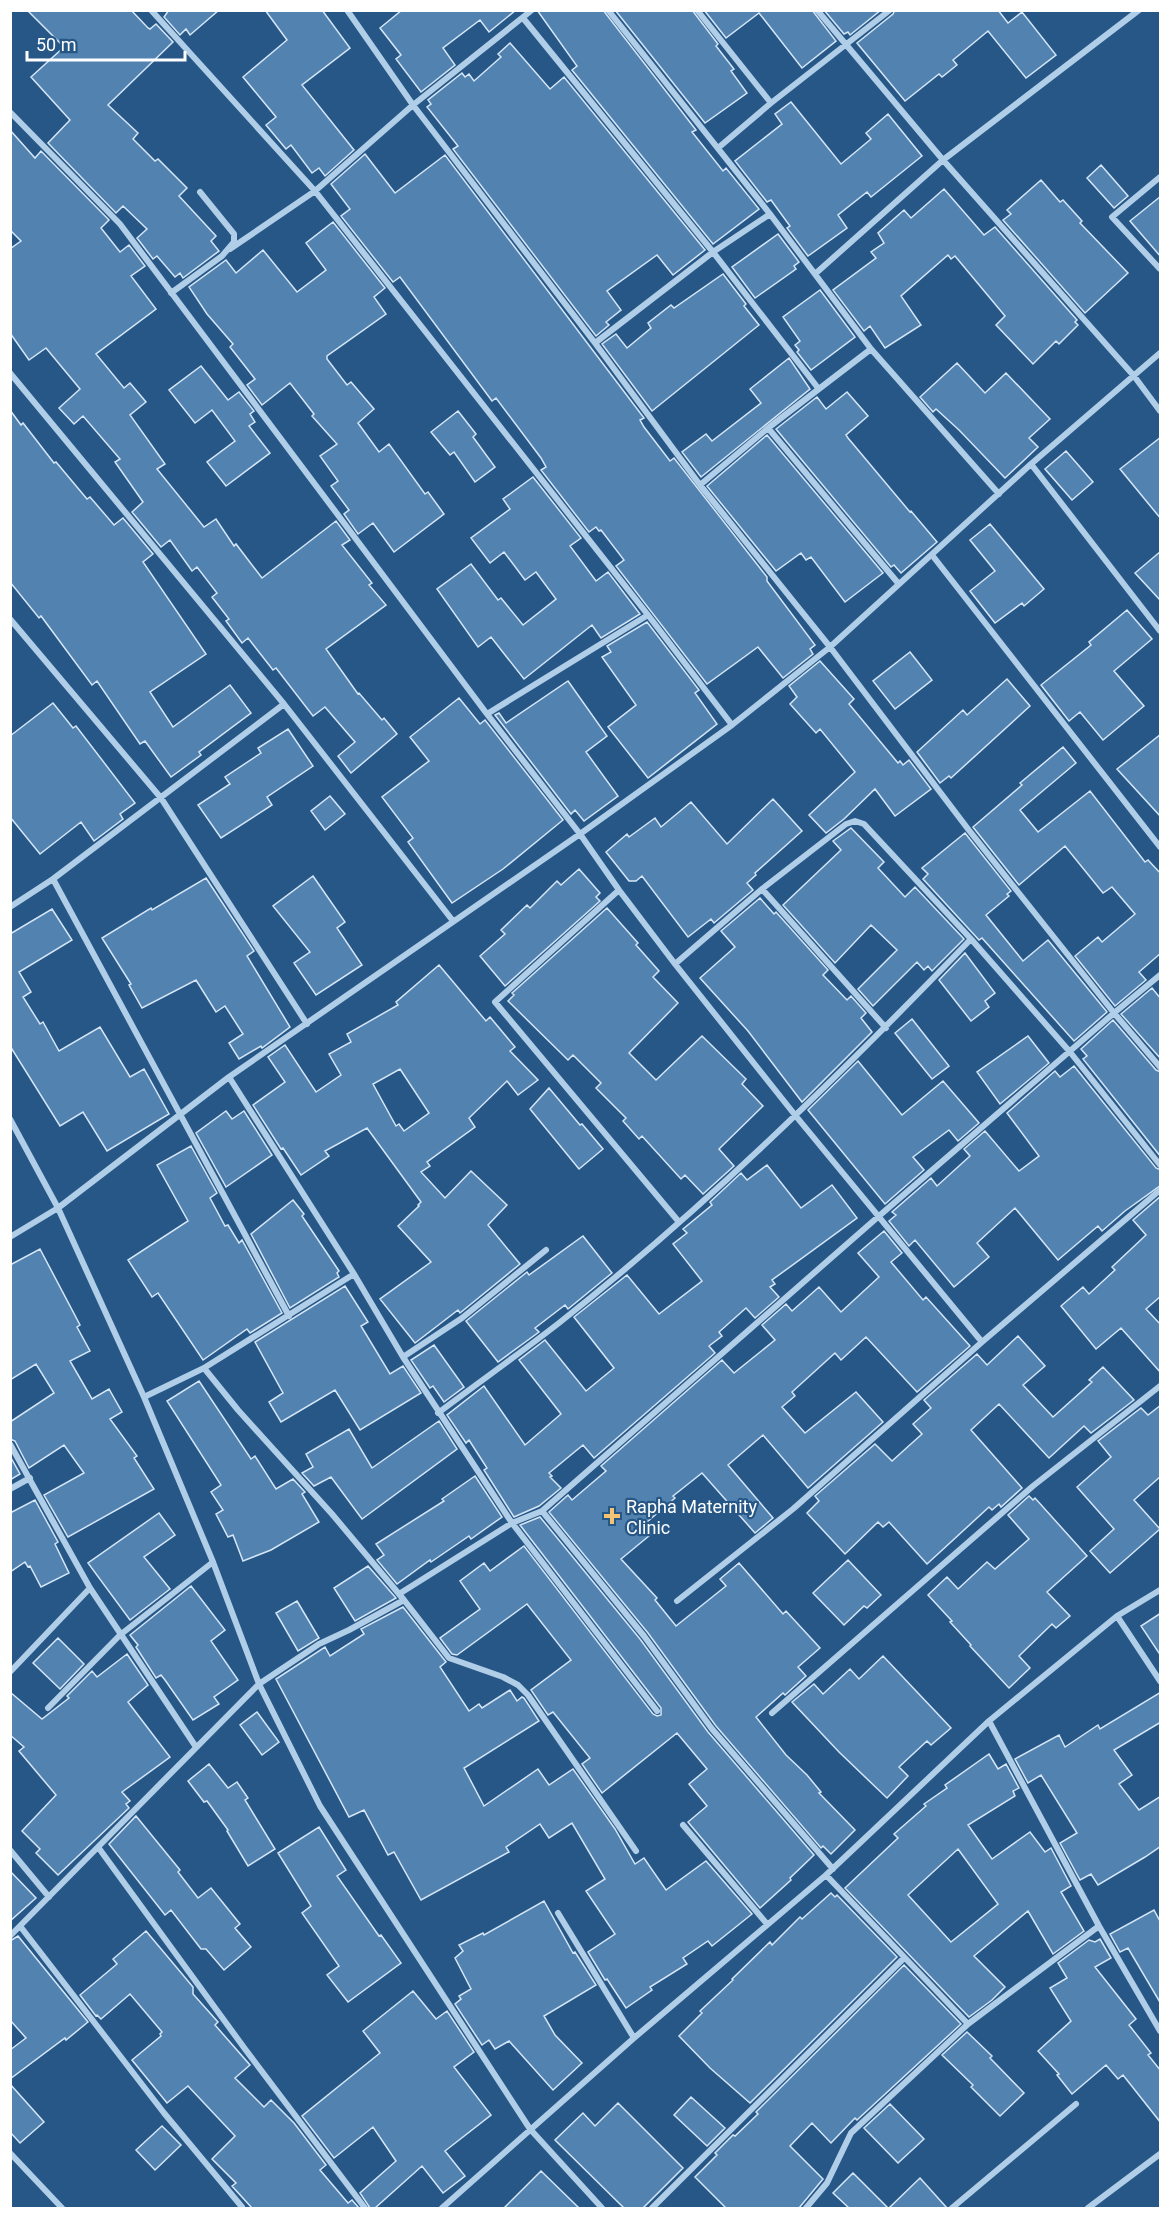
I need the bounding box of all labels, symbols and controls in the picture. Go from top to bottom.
scale bar [27,24,184,62]
text: 50 m [36,34,76,55]
place label: Rapha Maternity Clinic [626,1496,757,1538]
marker: Rapha Maternity Clinic [603,1507,621,1525]

